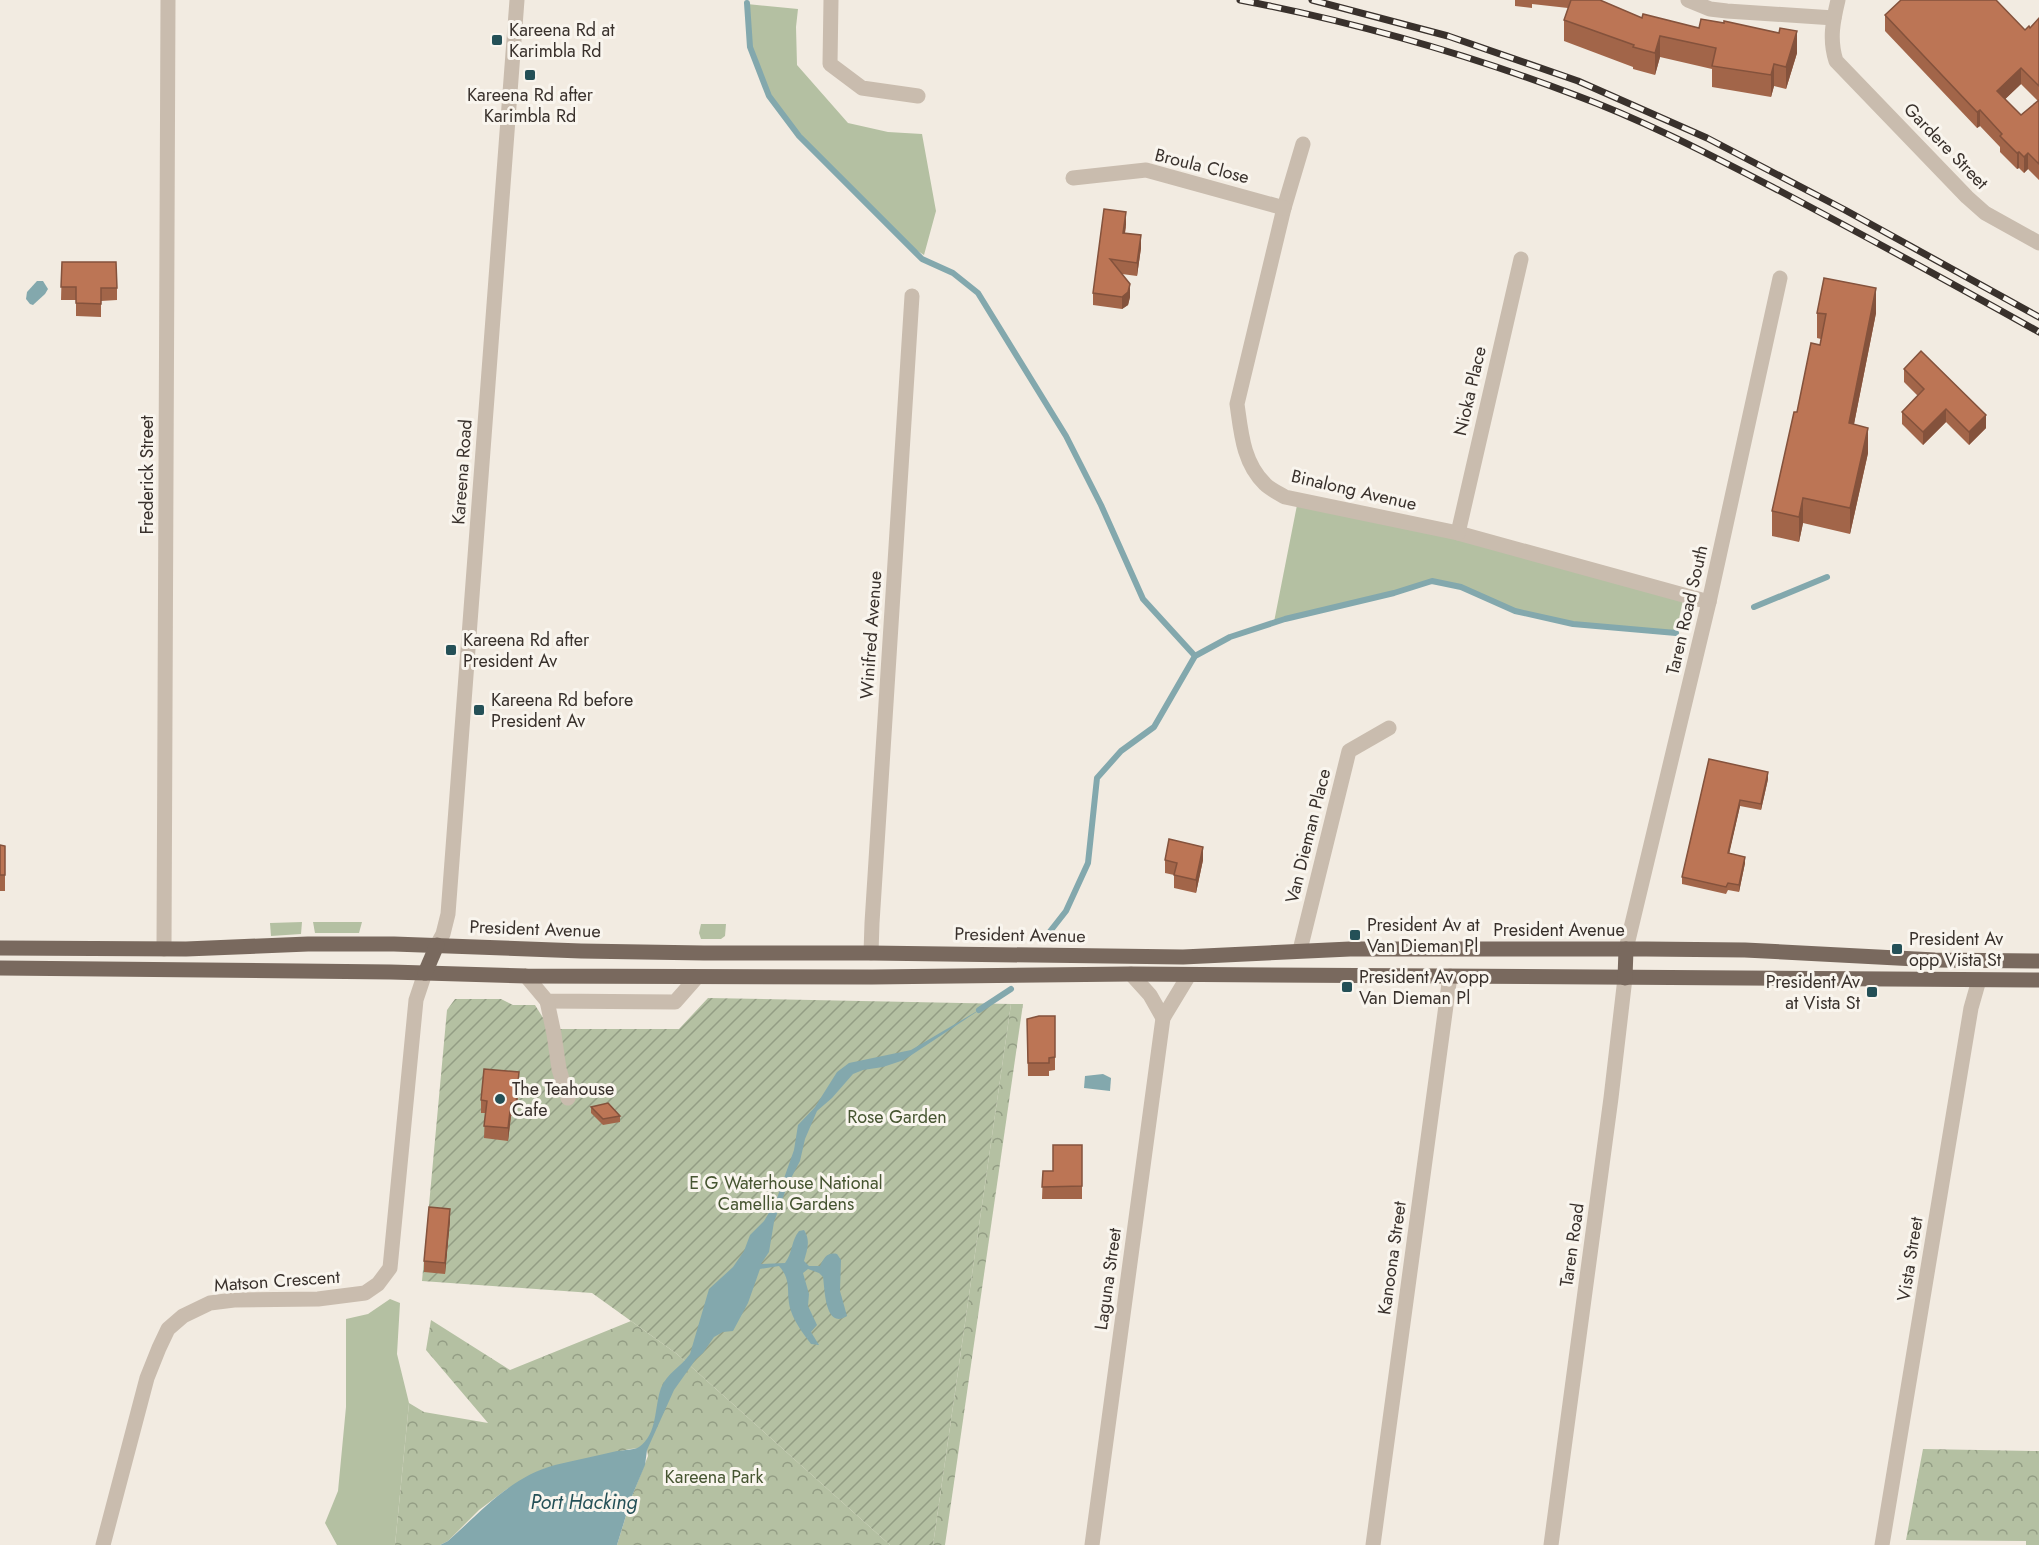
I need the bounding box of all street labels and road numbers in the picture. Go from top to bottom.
street label: Gardere Street [1898,97,1995,196]
street label: Broula Close [1152,142,1252,190]
street label: Nioka Place [1447,344,1493,438]
street label: Frederick Street [134,415,160,535]
street label: Kareena Road [445,418,479,526]
street label: Binalong Avenue [1289,463,1419,517]
street label: Taren Road South [1659,543,1715,677]
street label: Winifred Avenue [854,570,888,700]
street label: Van Dieman Place [1279,766,1337,906]
street label: President Avenue [469,914,601,944]
street label: President Avenue [1493,917,1625,943]
street label: President Avenue [954,921,1086,949]
street label: Kanoona Street [1371,1199,1413,1316]
street label: Taren Road [1553,1202,1591,1288]
street label: Vista Street [1891,1214,1930,1303]
street label: Laguna Street [1088,1226,1128,1332]
street label: Matson Crescent [213,1264,341,1298]

